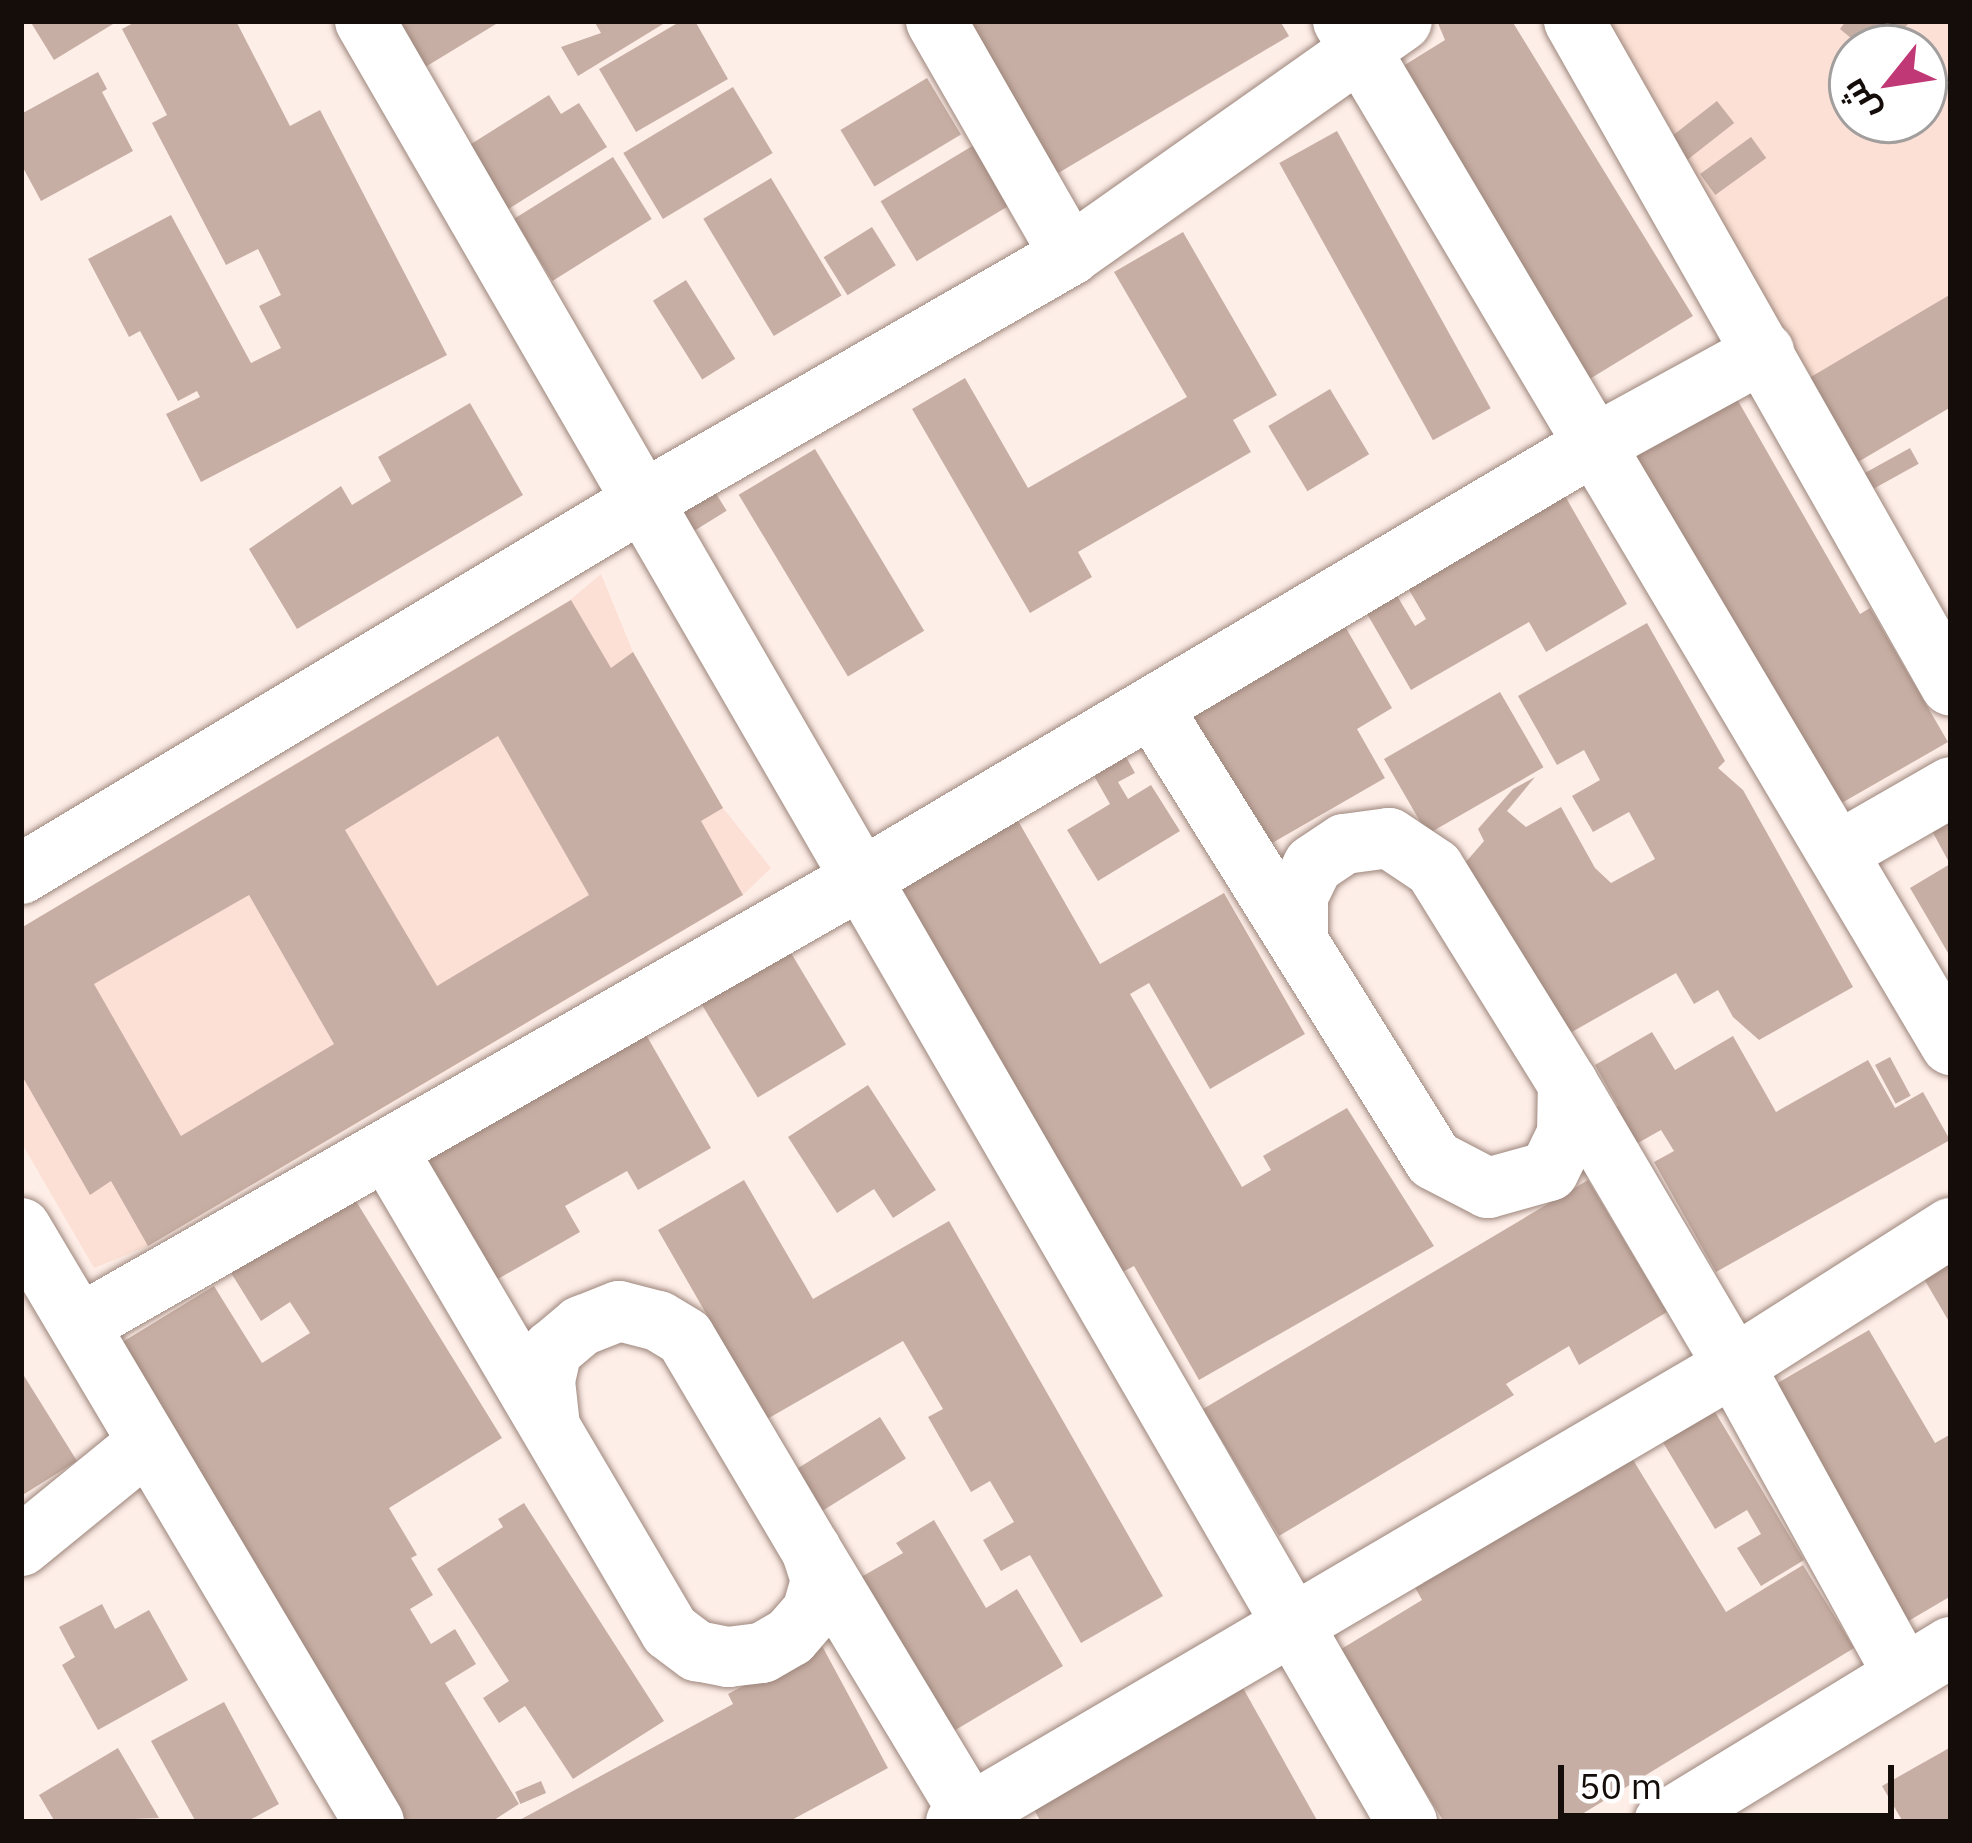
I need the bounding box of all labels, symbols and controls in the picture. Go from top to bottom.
north arrow [1828,24,1948,144]
text: ش [1830,72,1888,130]
scale bar [1564,1741,1900,1815]
text: 50 m [1579,1762,1662,1809]

